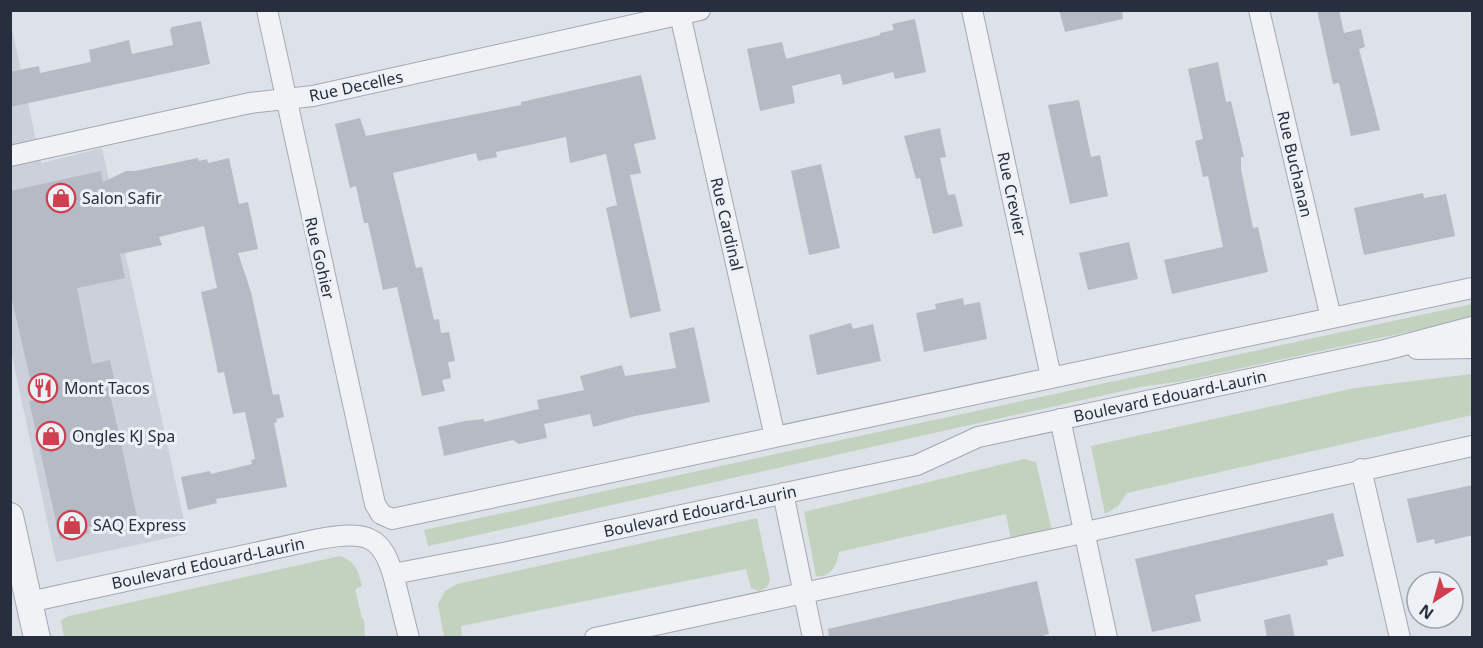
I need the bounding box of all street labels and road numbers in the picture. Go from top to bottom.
street label: Rue Decelles [307,65,405,107]
street label: Rue Buchanan [1272,109,1318,219]
street label: Rue Crevier [992,150,1032,239]
street label: Rue Cardinal [706,175,748,273]
street label: Rue Gohier [300,215,340,302]
street label: Boulevard Edouard-Laurin [1072,365,1268,427]
street label: Boulevard Edouard-Laurin [602,480,798,542]
street label: Boulevard Edouard-Laurin [110,532,306,594]

